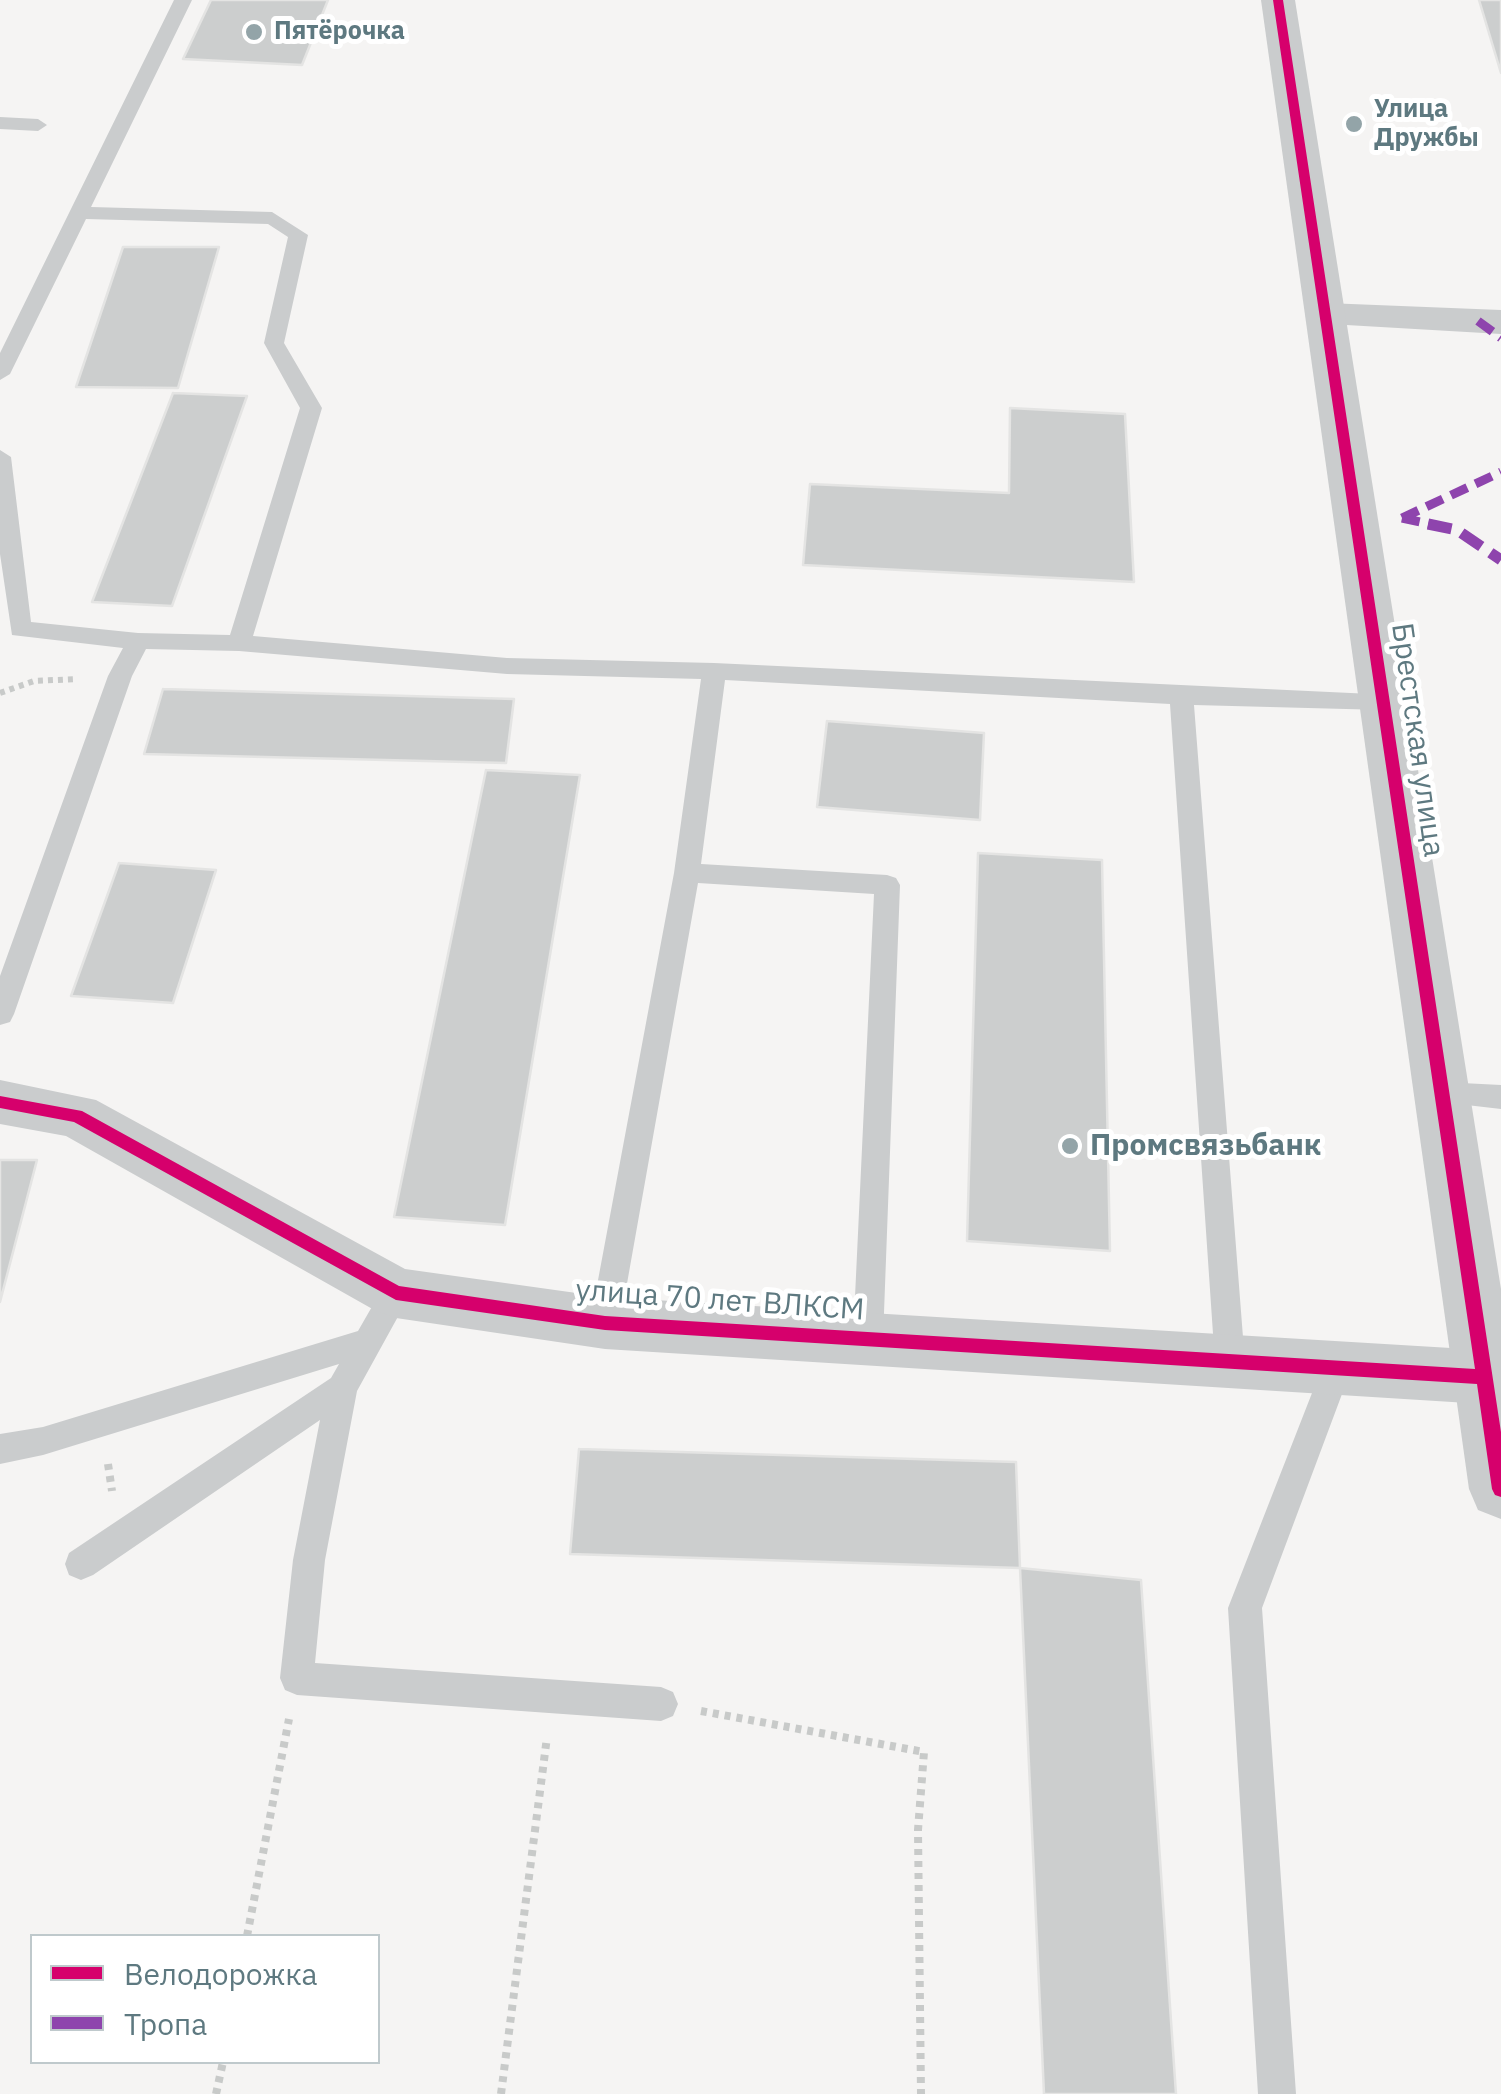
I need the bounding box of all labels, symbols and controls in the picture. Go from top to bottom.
place label: Пятёрочка [274,17,405,47]
marker: Пятёрочка [243,21,265,43]
place label: Улица Дружбы [1374,95,1479,154]
marker: Улица Дружбы [1343,113,1365,135]
street label: Брестская улица [1383,621,1451,859]
place label: Промсвязьбанк [1090,1128,1321,1164]
marker: Промсвязьбанк [1059,1135,1081,1157]
street label: улица 70 лет ВЛКСМ [574,1273,866,1329]
legend [30,1934,380,2064]
text: Велодорожка [124,1954,318,1993]
text: Тропа [124,2004,207,2043]

